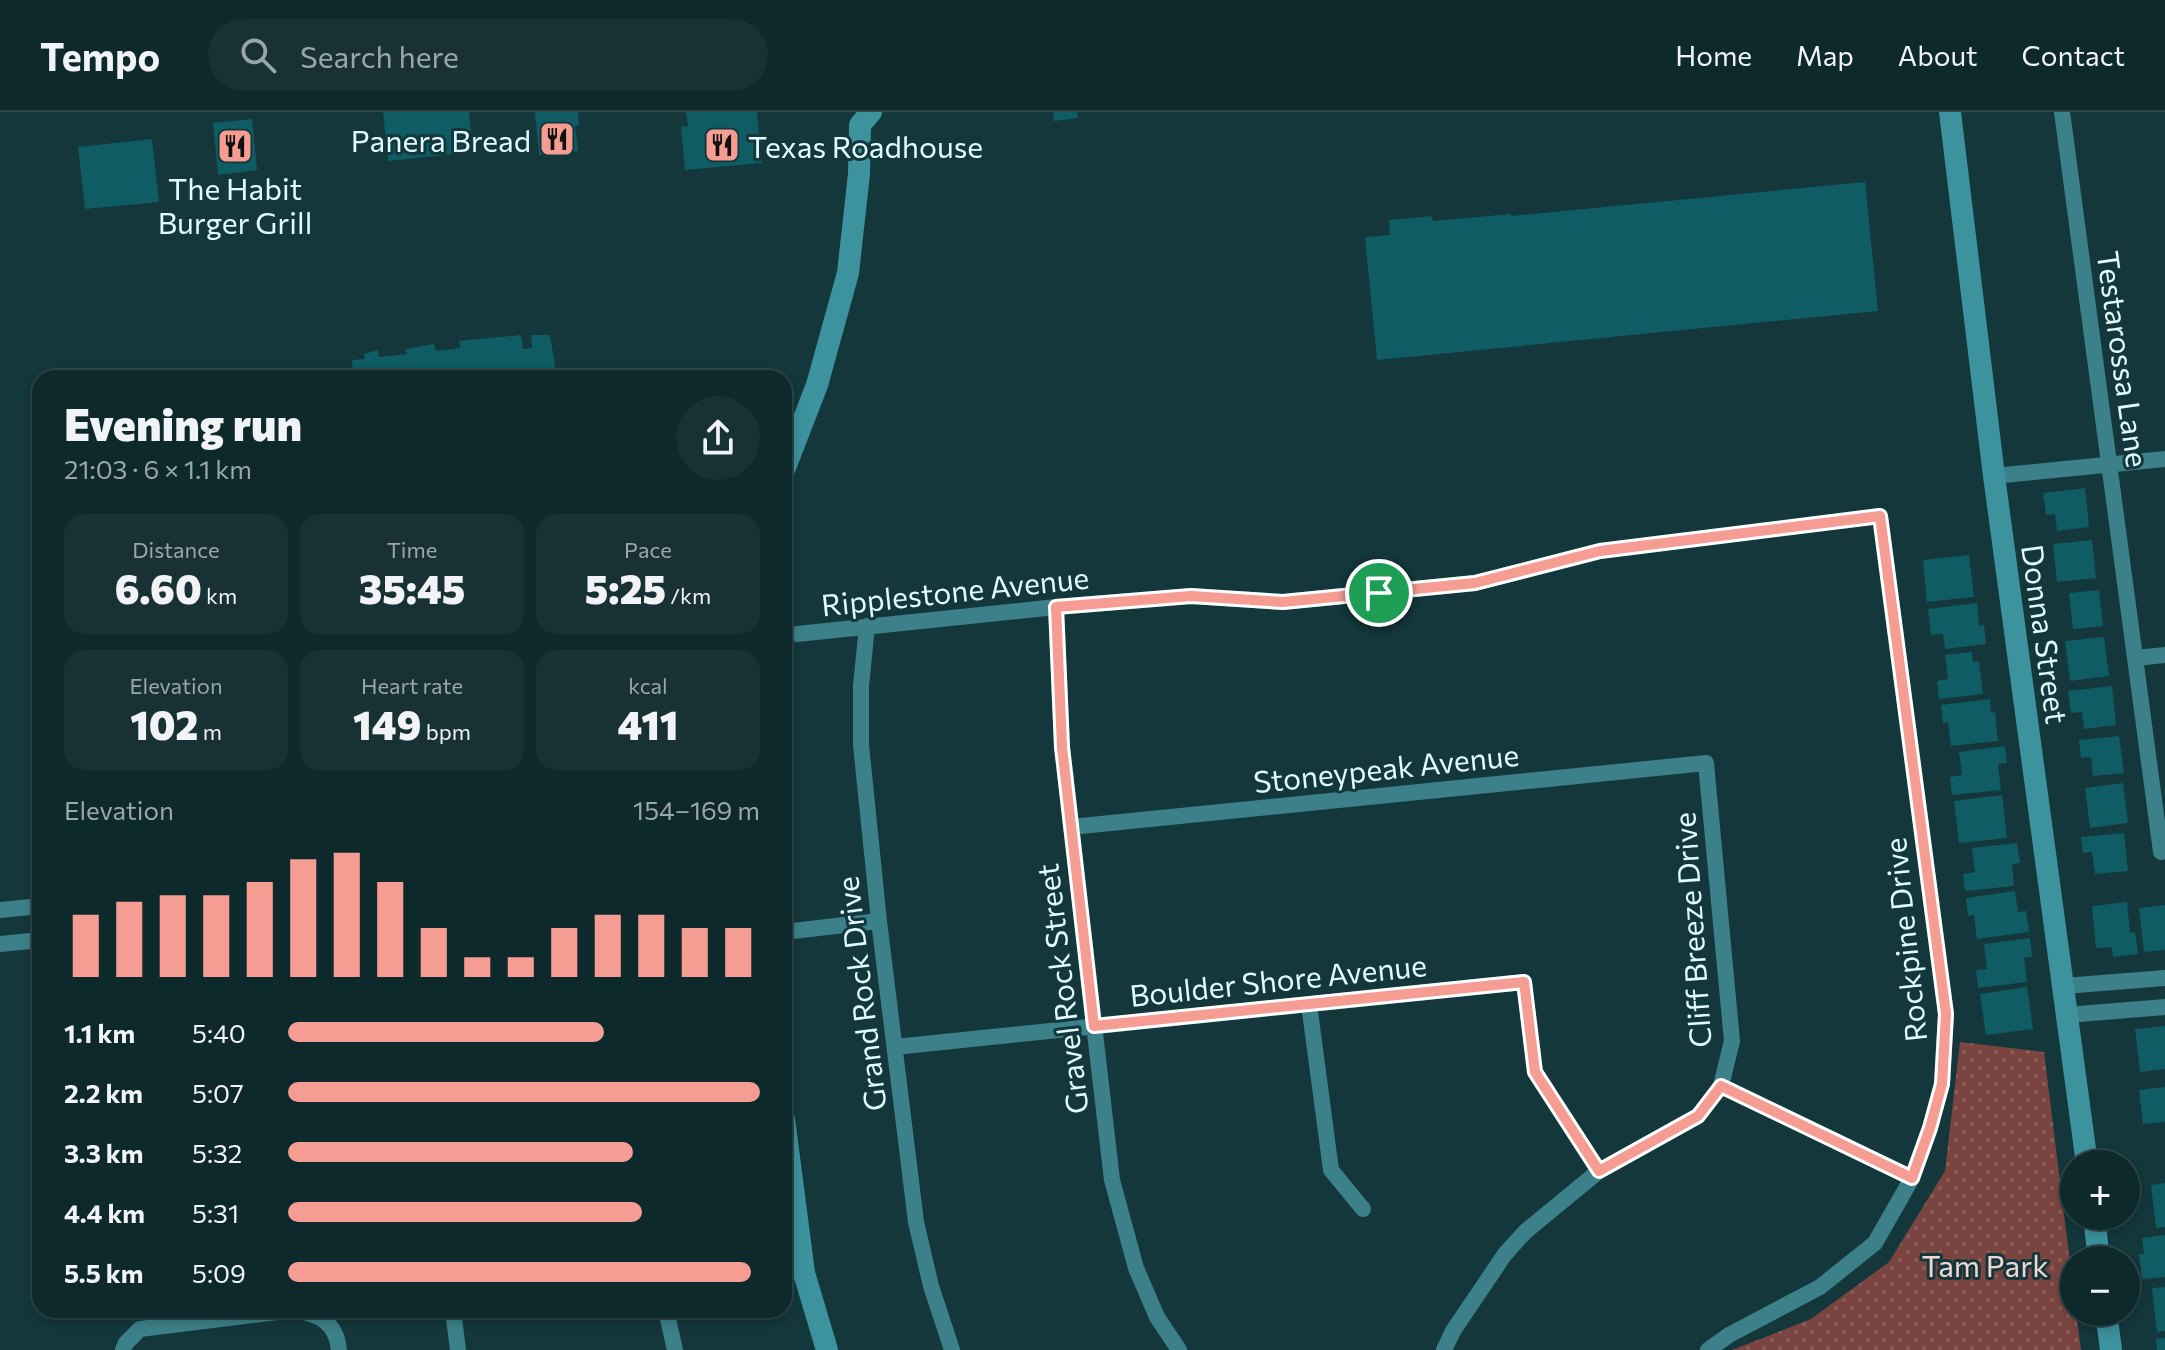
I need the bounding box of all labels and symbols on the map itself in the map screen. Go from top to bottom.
restaurant icon: Panera Bread [538,120,576,158]
place label: Panera Bread [351,121,531,158]
restaurant icon: Texas Roadhouse [703,126,741,164]
restaurant icon: The Habit Burger Grill [216,127,254,165]
place label: Texas Roadhouse [748,127,983,164]
place label: The Habit Burger Grill [158,169,312,240]
street label: Testarossa Lane [2091,249,2157,469]
street label: Donna Street [2015,542,2077,726]
street label: Ripplestone Avenue [819,558,1091,622]
pin [1345,559,1413,627]
street label: Stoneypeak Avenue [1251,735,1521,799]
street label: Cliff Breeze Drive [1664,811,1718,1049]
street label: Rockpine Drive [1875,836,1933,1044]
street label: Gravel Rock Street [1027,862,1095,1116]
street label: Grand Rock Drive [827,875,893,1113]
street label: Boulder Shore Avenue [1128,945,1428,1013]
park label: Tam Park [1921,1246,2049,1283]

